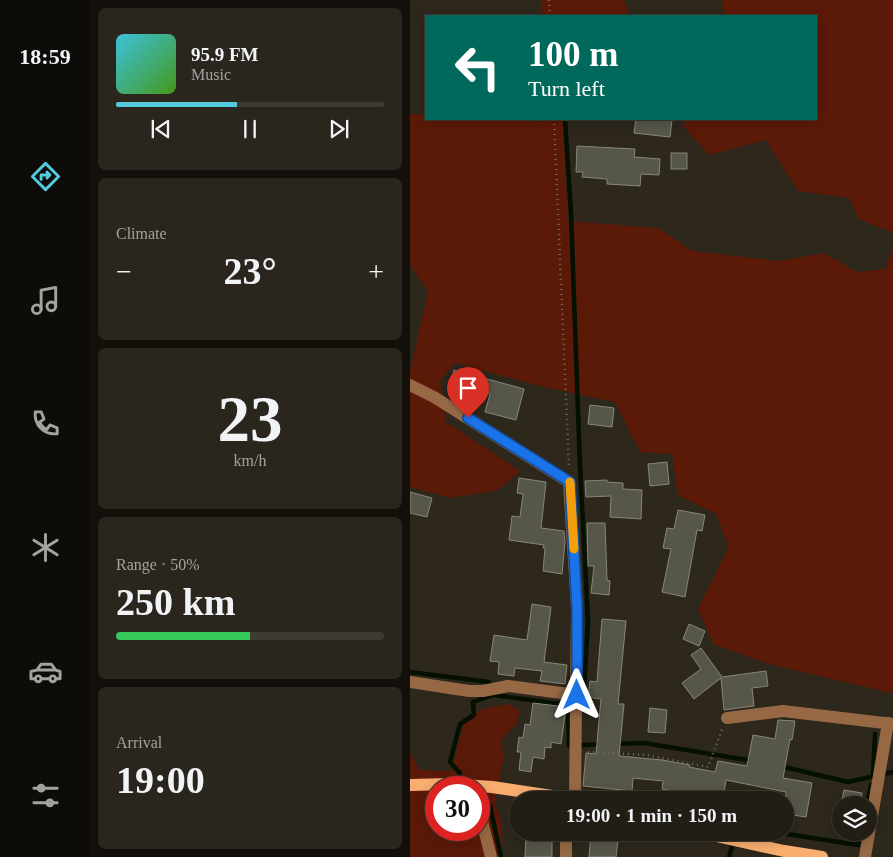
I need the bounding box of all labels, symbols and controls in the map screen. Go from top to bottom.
icon: left [445,35,510,100]
text: 100 m [528,35,618,74]
text: 18:59 [19,44,71,69]
text: 95.9 FM [191,44,259,65]
text: Music [191,66,231,83]
text: Turn left [528,76,605,101]
icon: previous [147,115,175,143]
icon: pause [236,115,264,143]
icon: next [325,115,353,143]
icon: directions [28,159,63,194]
text: Climate [116,225,167,242]
text: 23° [223,250,277,292]
text: − [116,256,132,287]
text: + [368,256,384,287]
icon: music [28,283,63,318]
pin [447,367,489,418]
icon: arrive [454,374,482,402]
text: 23 [218,383,283,455]
icon: phone [28,406,63,441]
text: km/h [234,452,266,469]
icon: climate [28,530,63,565]
text: Range · 50% [116,556,200,573]
text: 250 km [116,581,235,623]
icon: car [28,654,63,689]
position arrow [550,668,602,720]
text: Arrival [116,734,162,751]
text: 19:00 [116,759,205,801]
speed limit sign: 30 [425,776,490,841]
icon: filters [28,778,63,813]
map controls [832,796,877,841]
button: layers [832,796,877,841]
text: 19:00 · 1 min · 150 m [566,805,737,826]

